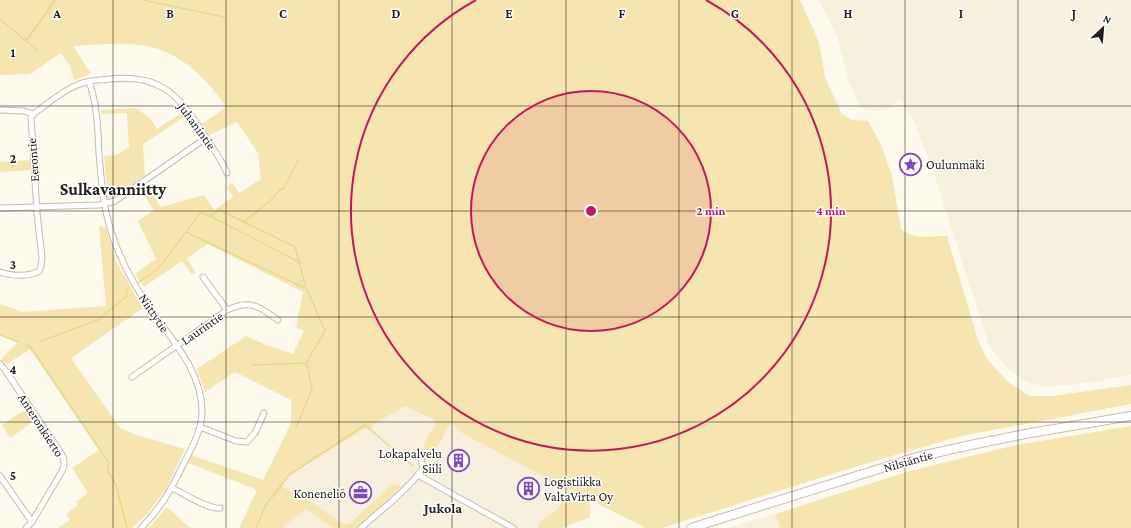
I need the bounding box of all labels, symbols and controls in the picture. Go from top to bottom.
text: A [52,6,61,21]
text: B [166,6,174,21]
text: C [279,6,287,21]
text: D [392,6,401,21]
text: E [505,6,513,21]
text: F [619,6,626,21]
text: G [731,6,739,21]
text: H [844,6,853,21]
text: I [959,6,963,21]
text: J [1070,6,1076,21]
north arrow [1083,8,1123,48]
text: N [1101,12,1114,26]
text: 1 [11,45,16,60]
street label: Juhanintie [174,99,219,153]
street label: Eerontie [24,137,42,182]
text: 2 [10,151,17,166]
place icon: Oulunmäki [898,151,924,177]
place label: Oulunmäki [926,157,986,172]
district label: Sulkavanniitty [60,180,167,199]
centre of rings [584,204,598,218]
text: 2 min [697,204,726,218]
text: 4 min [816,204,846,218]
text: 3 [10,257,16,272]
street label: Niittytie [136,291,172,335]
street label: Laurintie [178,308,226,348]
text: 4 [9,362,17,377]
street label: Anteronkierto [15,390,67,460]
place label: Lokapalvelu Siili [379,446,443,476]
building icon: Lokapalvelu Siili [445,447,471,473]
street label: Nilsiäntie [882,447,935,475]
text: 5 [10,468,16,483]
place label: Logistiikka ValtaVirta Oy [544,474,614,504]
building icon: Logistiikka ValtaVirta Oy [516,475,542,501]
office icon: Koneneliö [348,480,374,506]
place label: Koneneliö [294,486,346,501]
district label: Jukola [422,500,462,516]

